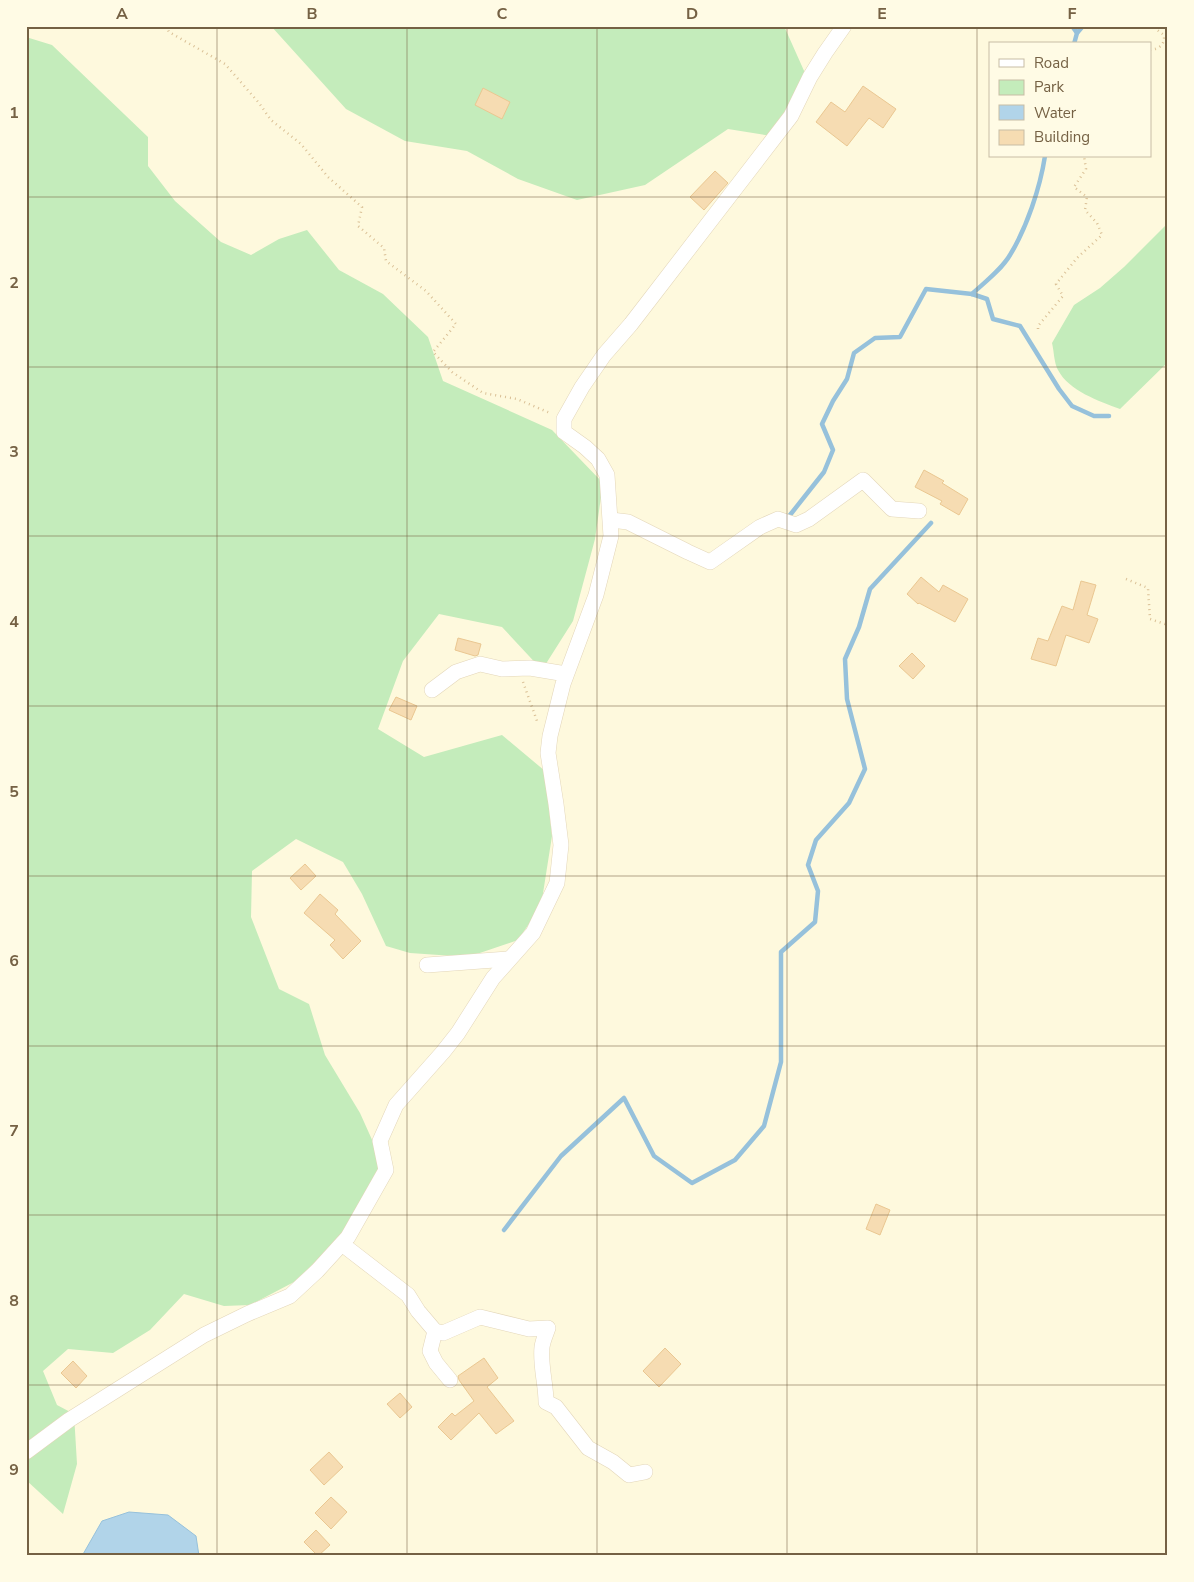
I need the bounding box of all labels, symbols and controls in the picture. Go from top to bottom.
text: A [116,3,128,25]
text: B [306,3,318,25]
text: C [497,3,508,25]
text: D [686,3,698,25]
text: E [877,3,887,25]
text: F [1068,3,1077,25]
legend [989,42,1152,158]
text: Road [1034,53,1069,73]
text: Park [1034,77,1064,97]
text: 1 [9,102,19,124]
text: Water [1034,103,1077,123]
text: Building [1034,127,1090,147]
text: 2 [9,272,19,294]
text: 3 [9,441,19,463]
text: 4 [9,611,19,633]
text: 5 [9,781,19,803]
text: 6 [9,950,19,972]
text: 7 [9,1120,19,1142]
text: 8 [9,1290,19,1312]
text: 9 [9,1459,19,1481]

